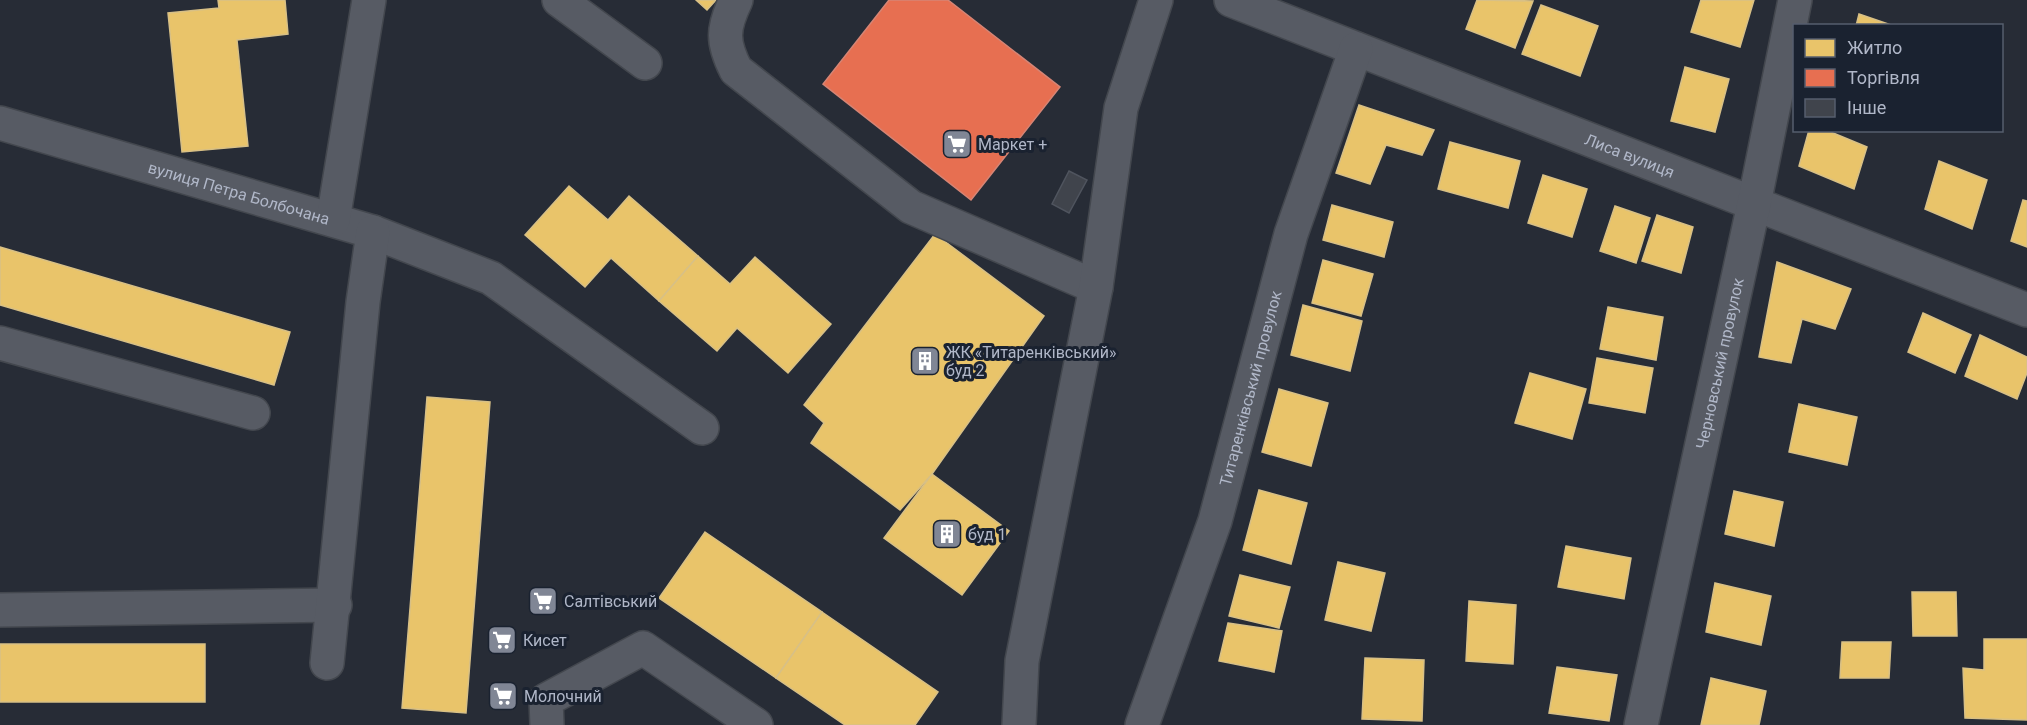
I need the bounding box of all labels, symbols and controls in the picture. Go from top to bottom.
legend [1793,24,2003,132]
text: Житло [1847,37,1902,58]
text: Торгівля [1847,67,1920,88]
text: Інше [1847,97,1886,118]
supermarket icon: Маркет + [941,128,973,160]
street label: Лиса вулиця [1582,130,1677,182]
place label: Маркет + [978,135,1047,154]
street label: вулиця Петра Болбочана [146,158,332,229]
street label: Черновський провулок [1692,276,1748,451]
street label: Титаренківський провулок [1216,288,1286,488]
place label: ЖК «Титаренківський» буд 2 [946,343,1117,380]
building icon: ЖК «Титаренківський» буд 2 [909,345,941,377]
building icon: буд 1 [931,518,963,550]
place label: буд 1 [968,525,1007,544]
supermarket icon: Салтівський [527,585,559,617]
place label: Салтівський [564,592,657,611]
supermarket icon: Кисет [486,624,518,656]
place label: Кисет [523,631,567,650]
supermarket icon: Молочний [487,680,519,712]
place label: Молочний [524,687,602,706]

